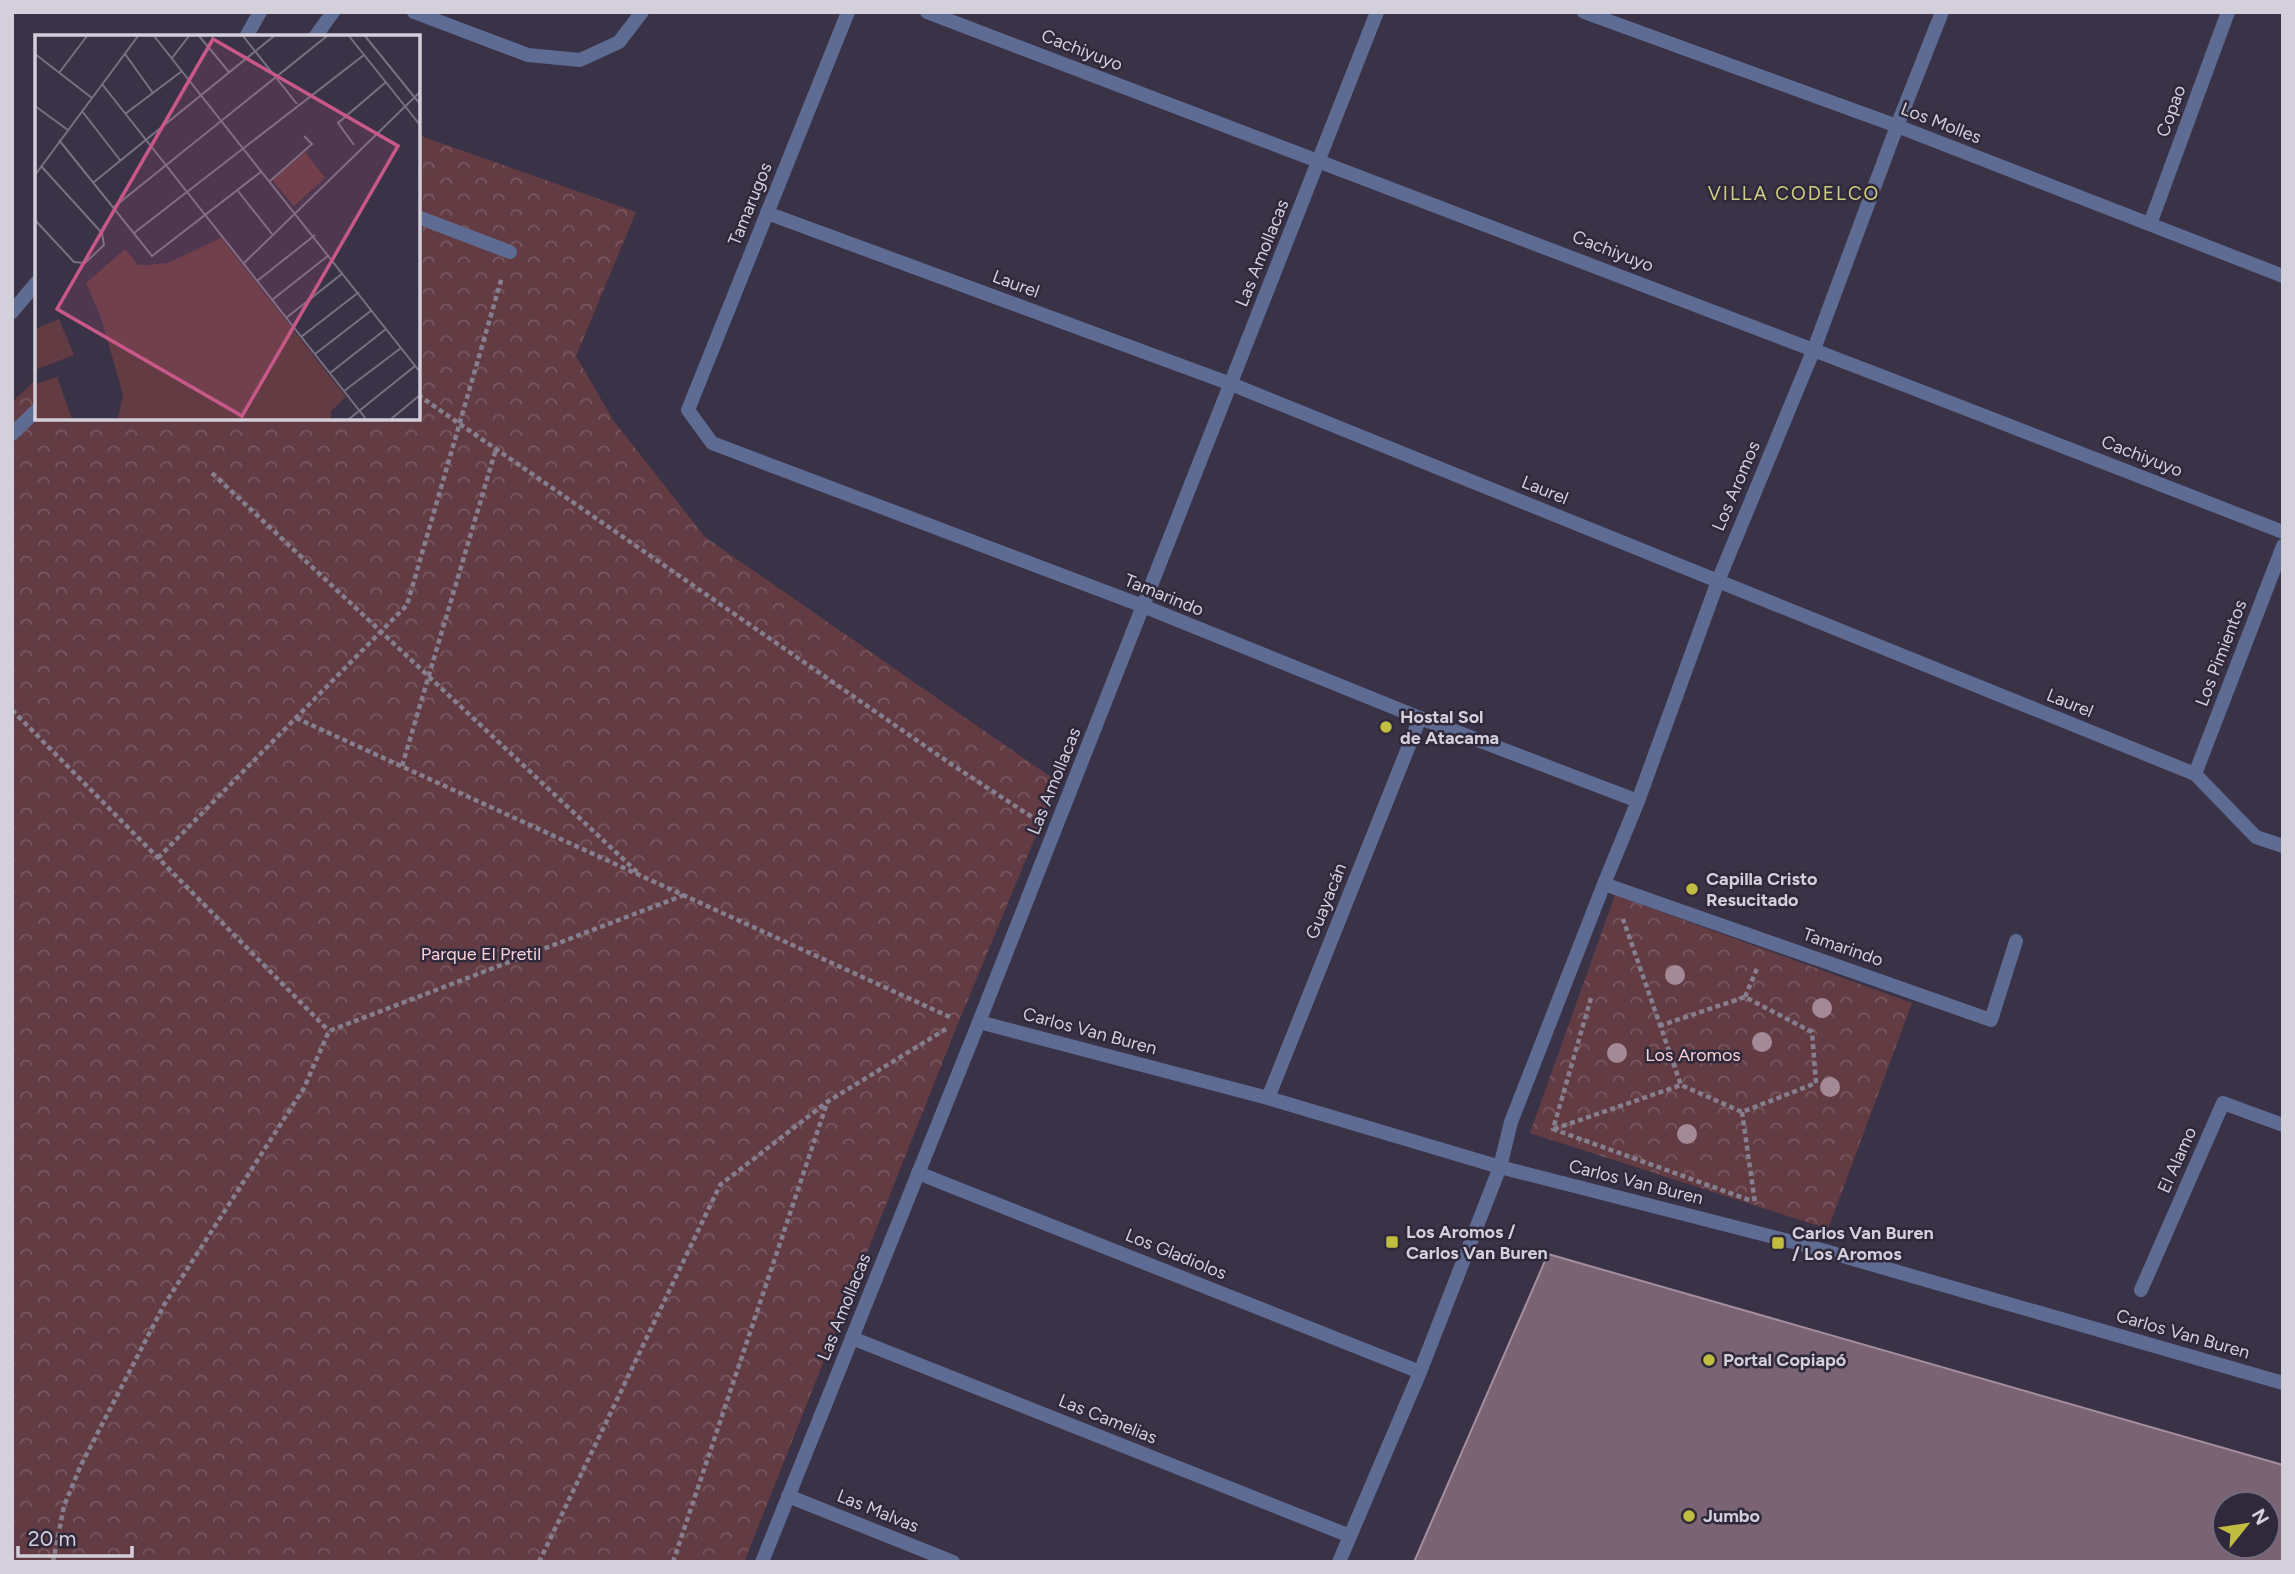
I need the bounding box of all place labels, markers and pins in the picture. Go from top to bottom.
place label: Hostal Sol de Atacama [1400,706,1499,749]
marker: Hostal Sol de Atacama [1378,719,1394,735]
place label: Capilla Cristo Resucitado [1706,868,1817,911]
marker: Capilla Cristo Resucitado [1684,881,1700,897]
place label: Los Aromos / Carlos Van Buren [1406,1221,1548,1264]
place label: Carlos Van Buren / Los Aromos [1792,1222,1934,1265]
marker: Los Aromos / Carlos Van Buren [1384,1234,1400,1250]
marker: Carlos Van Buren / Los Aromos [1770,1235,1786,1251]
place label: Portal Copiapó [1723,1349,1846,1371]
marker: Portal Copiapó [1701,1352,1717,1368]
place label: Jumbo [1703,1505,1760,1527]
marker: Jumbo [1681,1508,1697,1524]

